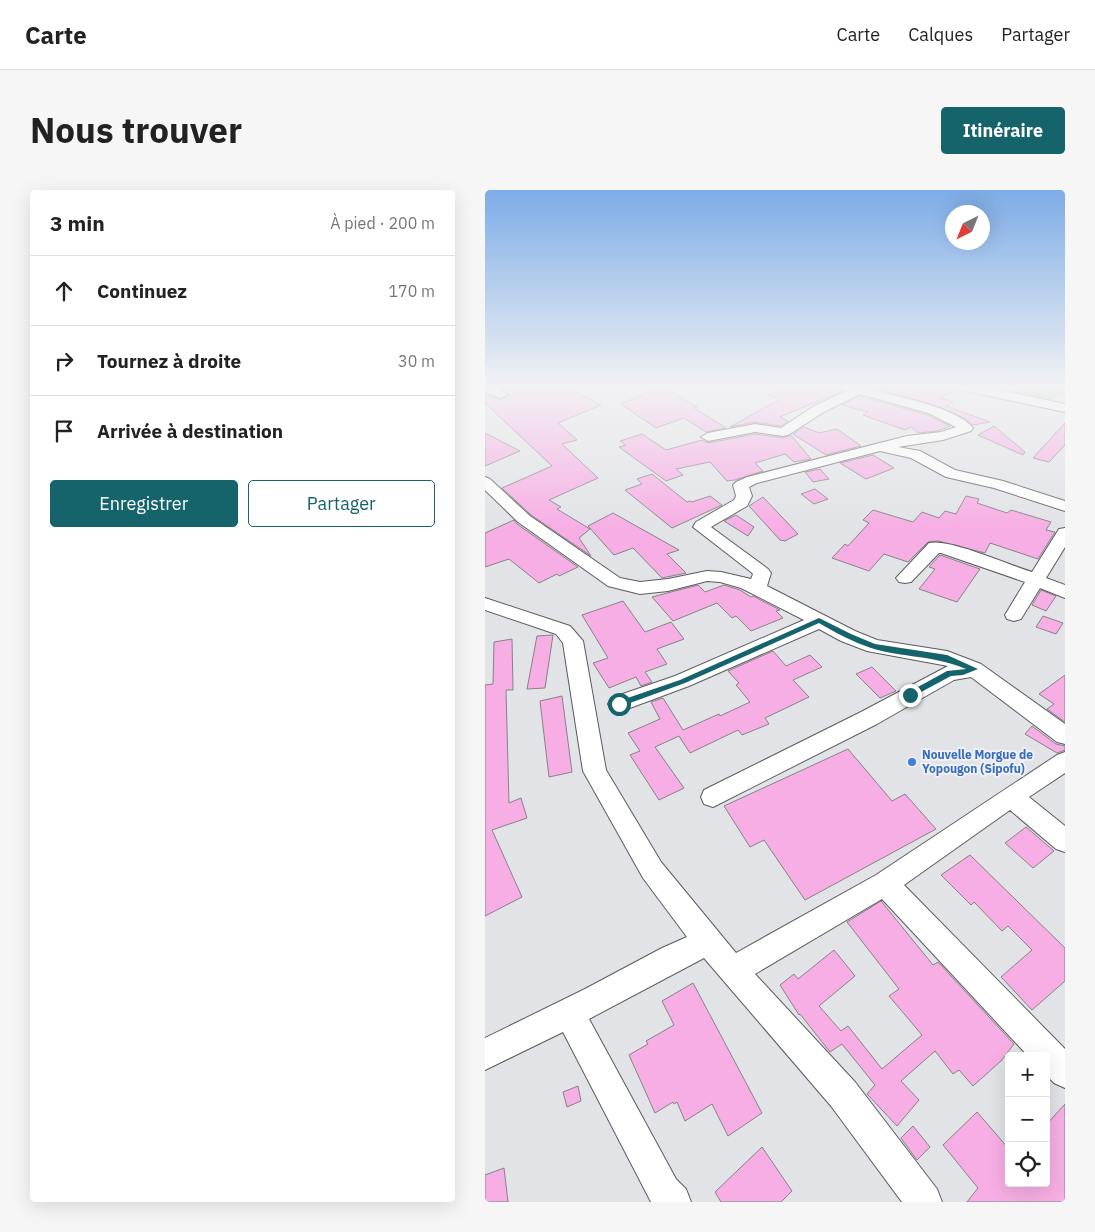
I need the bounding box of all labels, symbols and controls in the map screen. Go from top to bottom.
text: Carte [25,19,87,51]
text: Carte [837,23,880,46]
text: Calques [908,23,973,46]
text: Partager [1001,23,1070,46]
text: Nous trouver [30,107,242,153]
button: Itinéraire [941,107,1065,154]
north arrow [945,205,990,250]
text: 3 min [50,209,105,237]
text: À pied · 200 m [330,213,435,233]
icon: ahead [50,277,78,305]
text: Continuez [97,279,187,303]
text: 170 m [388,281,435,301]
icon: right [50,347,78,375]
text: Tournez à droite [97,349,241,373]
text: 30 m [398,351,435,371]
icon: arrive [50,417,78,445]
text: Arrivée à destination [97,419,283,443]
button: Enregistrer [50,480,238,527]
button: Partager [248,480,435,527]
route end [899,684,922,707]
route start [608,693,631,716]
place label: Nouvelle Morgue de Yopougon (Sipofu) [922,747,1033,776]
marker: Nouvelle Morgue de Yopougon (Sipofu) [906,756,918,768]
map controls [1005,1052,1050,1187]
button: + [1005,1052,1050,1097]
button: − [1005,1097,1050,1142]
button: locate [1005,1142,1050,1187]

